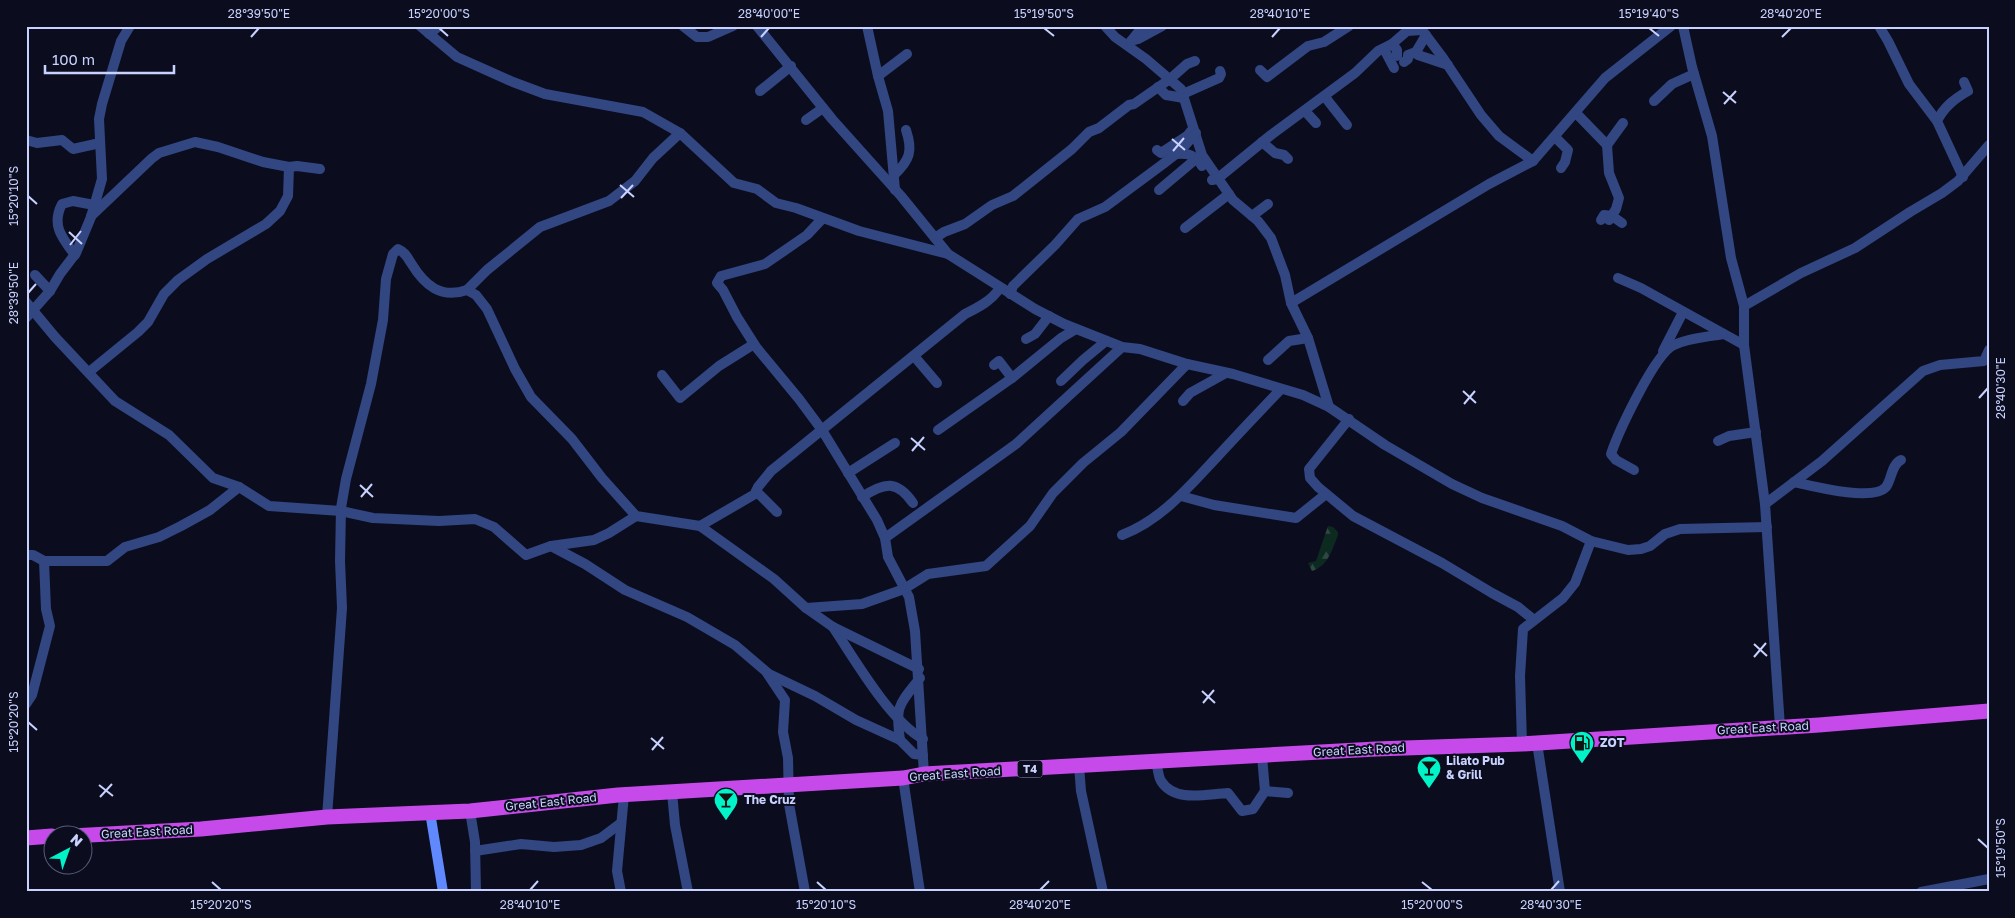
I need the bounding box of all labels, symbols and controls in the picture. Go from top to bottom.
text: 28°39'50"E [228,6,290,21]
text: 15°20'00"S [408,6,470,21]
text: 28°40'00"E [738,6,800,21]
text: 15°19'50"S [1014,6,1074,21]
text: 28°40'10"E [1250,6,1310,21]
text: 15°19'40"S [1619,6,1679,21]
text: 28°40'20"E [1760,6,1822,21]
scale bar [45,42,174,74]
text: 100 m [52,50,95,68]
text: 15°20'10"S [6,166,21,226]
text: 28°39'50"E [6,262,21,324]
text: 28°40'30"E [1993,357,2008,419]
text: 15°20'20"S [6,691,21,753]
street label: Great East Road [1717,718,1809,737]
fuel station icon: ZOT [1569,730,1595,764]
place label: ZOT [1600,735,1625,750]
street label: Great East Road [1313,740,1405,759]
place label: Lilato Pub & Grill [1446,753,1505,782]
bar icon: Lilato Pub & Grill [1416,755,1442,789]
road number: T4 [1018,761,1042,778]
street label: Great East Road [909,763,1001,784]
bar icon: The Cruz [713,787,739,821]
street label: Great East Road [504,789,597,814]
place label: The Cruz [744,792,796,807]
text: 15°19'50"S [1993,818,2008,878]
street label: Great East Road [101,822,193,841]
north arrow [42,826,92,876]
text: N [67,830,86,850]
text: 15°20'20"S [190,897,252,912]
text: 28°40'10"E [500,897,560,912]
text: 15°20'10"S [796,897,856,912]
text: 28°40'20"E [1009,897,1071,912]
text: 15°20'00"S [1401,897,1463,912]
text: 28°40'30"E [1520,897,1582,912]

